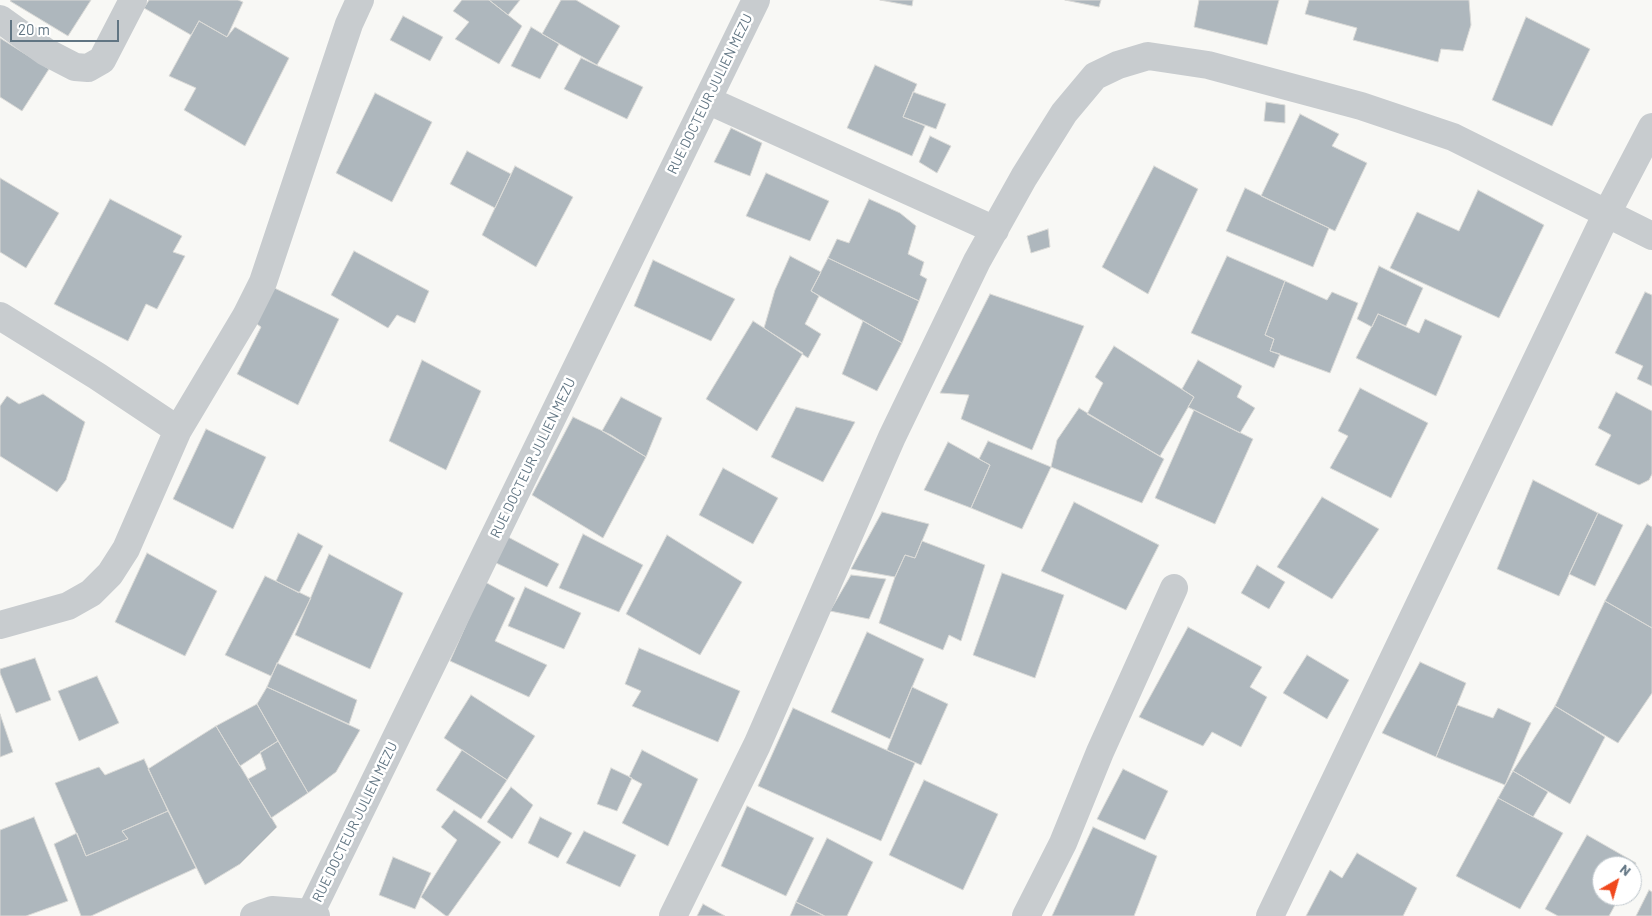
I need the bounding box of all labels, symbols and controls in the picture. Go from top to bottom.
scale bar [12,10,121,42]
street label: RUE DOCTEUR JULIEN MEZU [664,11,756,177]
text: 20 m [18,20,50,38]
street label: RUE DOCTEUR JULIEN MEZU [487,375,579,541]
street label: RUE DOCTEUR JULIEN MEZU [309,739,401,905]
north arrow [1592,856,1642,906]
text: N [1617,860,1635,879]

